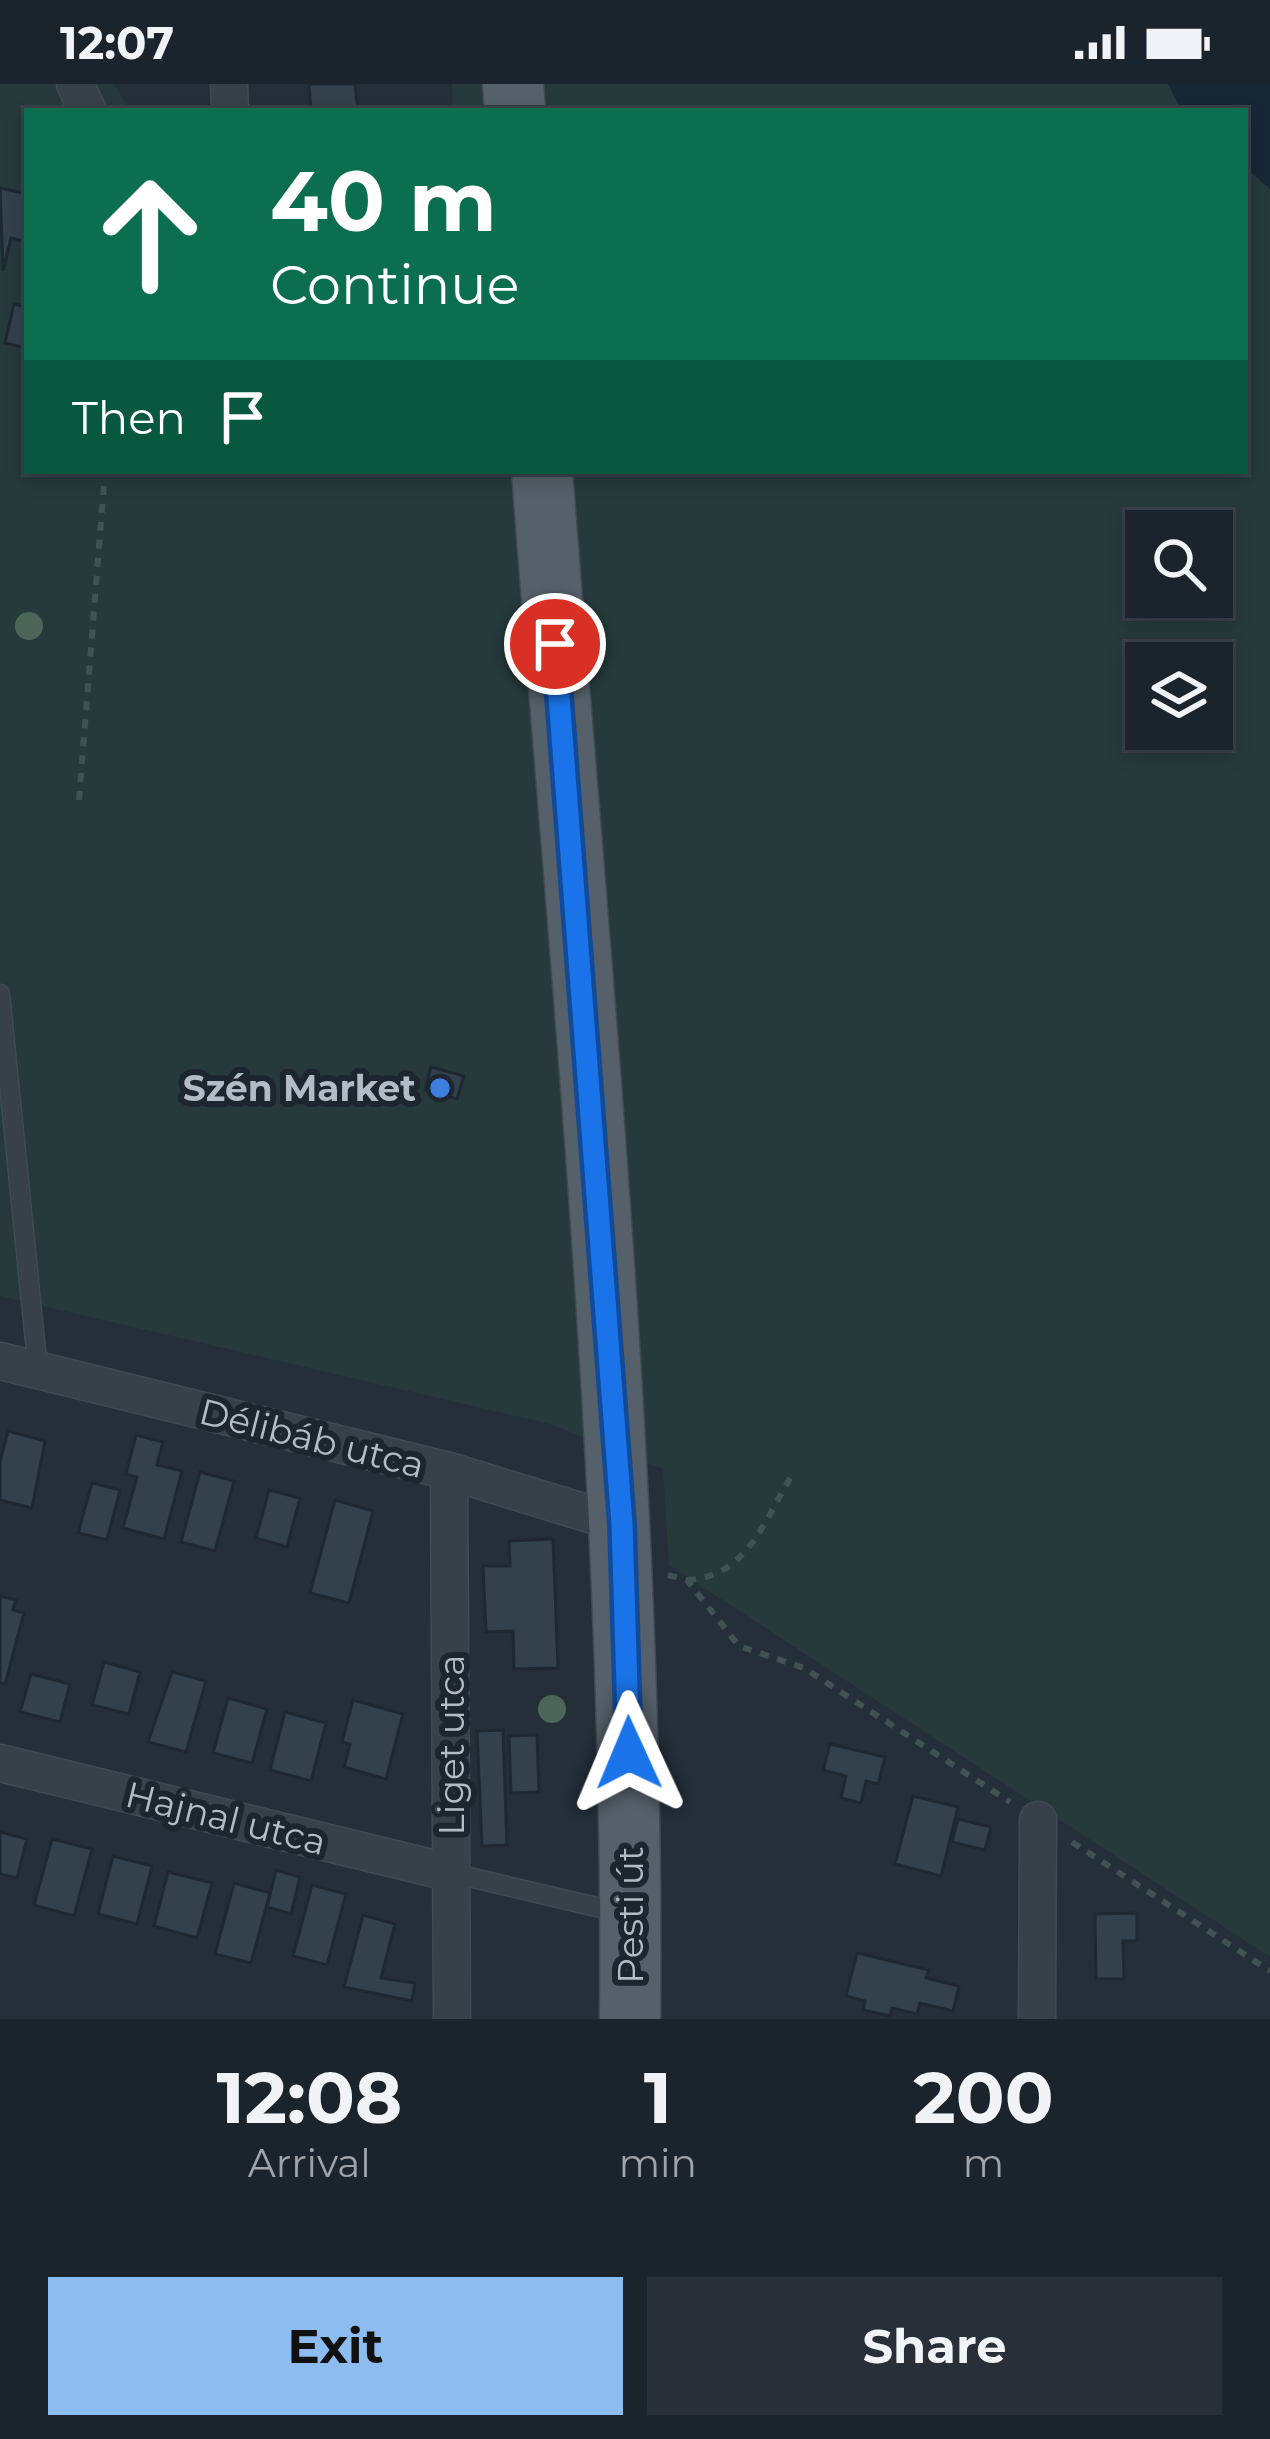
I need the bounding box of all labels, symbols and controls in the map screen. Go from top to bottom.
text: 12:07 [60,15,174,70]
text: 40 m [270,150,497,252]
icon: ahead [72,156,228,312]
text: Continue [270,252,519,318]
icon: arrive [210,384,276,450]
text: Then [72,390,186,445]
map controls [1125,510,1233,750]
button: search [1125,510,1233,618]
pin [504,593,606,695]
icon: arrive [522,611,588,677]
button: layers [1125,642,1233,750]
place label: Szén Market [183,1066,416,1110]
marker: Szén Market [427,1075,453,1101]
street label: Délibáb utca [195,1389,429,1487]
street label: Liget utca [429,1655,473,1835]
position arrow [566,1690,692,1816]
street label: Hajnal utca [121,1772,331,1864]
street label: Pesti út [608,1846,652,1984]
text: 12:08 [216,2053,402,2141]
text: 1 [644,2053,672,2141]
text: 200 [913,2053,1054,2141]
text: Arrival [248,2139,371,2187]
text: min [619,2139,697,2187]
text: m [963,2139,1004,2187]
button: Exit [48,2277,623,2415]
button: Share [647,2277,1222,2415]

